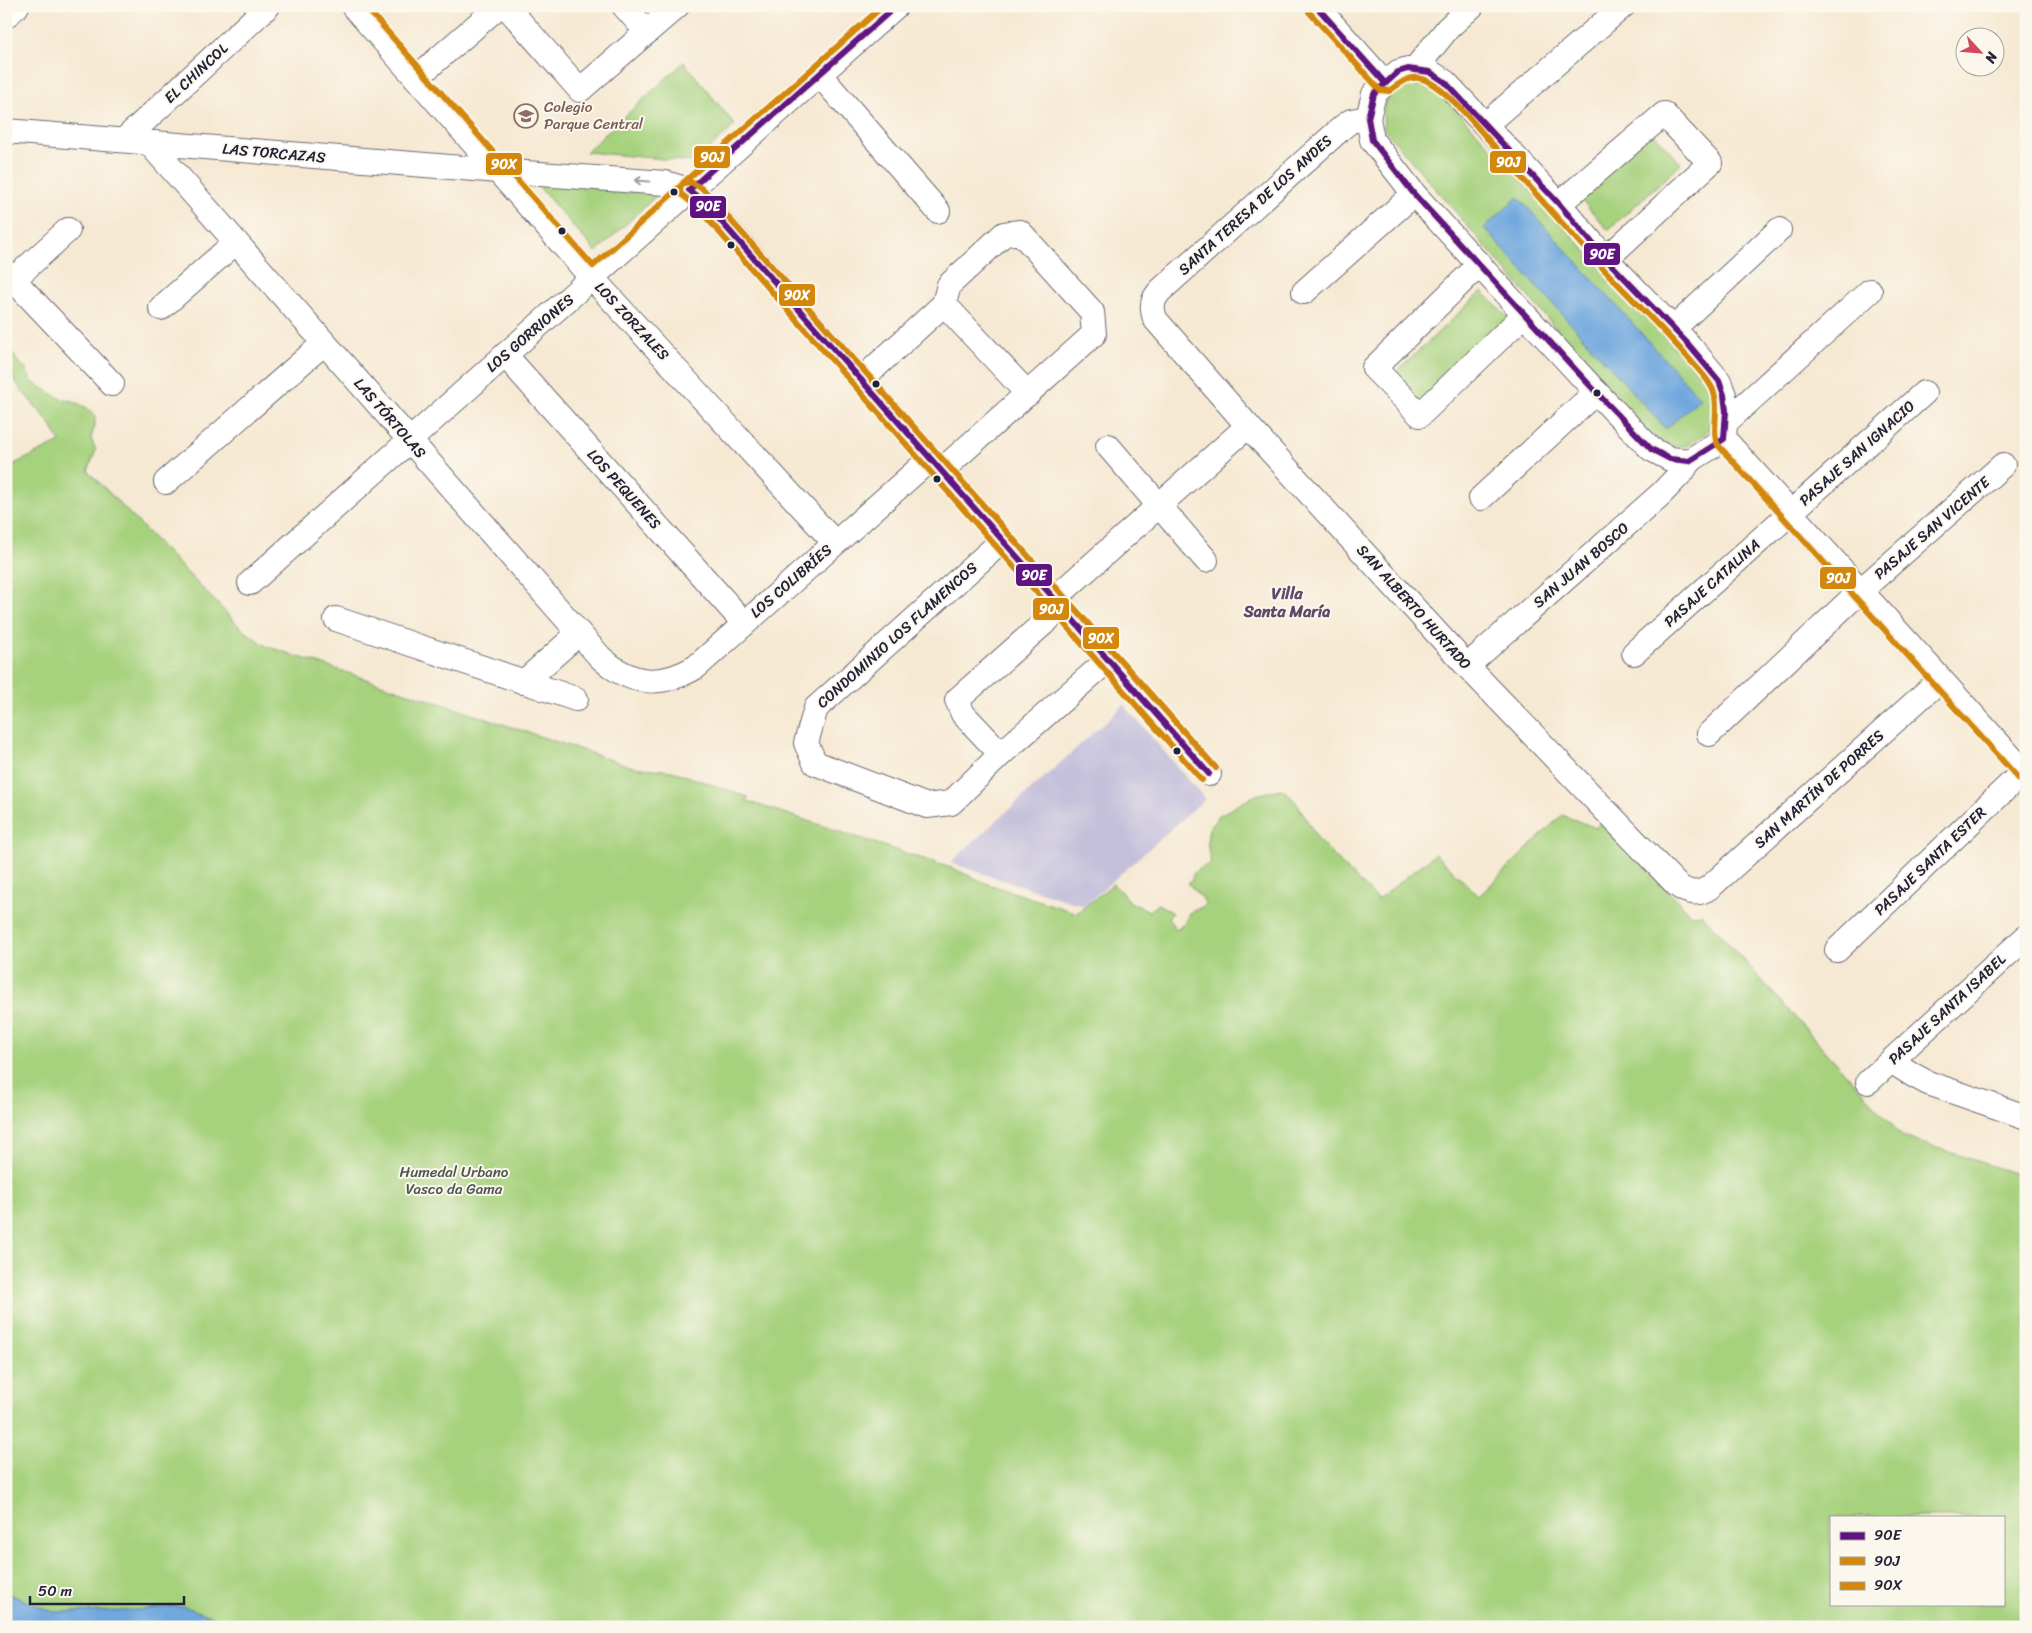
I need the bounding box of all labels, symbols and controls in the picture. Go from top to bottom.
north arrow [1954,28,2004,78]
street label: EL CHINCOL [158,36,234,110]
text: N [1978,47,2005,68]
place label: Colegio Parque Central [544,94,644,137]
school or university icon: Colegio Parque Central [513,103,539,129]
street label: SANTA TERESA DE LOS ANDES [1172,128,1338,282]
street label: LAS TORCAZAS [221,136,327,171]
line badge: 90J [693,145,731,169]
text: 90J [700,145,725,170]
line badge: 90J [1489,150,1527,174]
text: 90J [1496,150,1521,175]
line badge: 90X [485,152,523,176]
text: 90X [491,152,518,177]
one-way arrow [634,176,650,186]
unlabelled marker [669,187,679,197]
text: 90E [695,194,722,219]
line badge: 90E [689,195,727,219]
unlabelled marker [557,226,567,236]
unlabelled marker [726,240,736,250]
line badge: 90E [1583,242,1621,266]
text: 90E [1589,242,1616,267]
street label: LOS ZORZALES [588,275,676,367]
line badge: 90X [778,283,816,307]
text: 90X [784,283,811,308]
street label: LOS GORRIONES [480,287,580,379]
street label: LAS TÓRTOLAS [347,372,433,465]
unlabelled marker [871,379,881,389]
unlabelled marker [1592,388,1602,398]
street label: PASAJE SAN IGNACIO [1793,393,1921,512]
street label: LOS PEQUENES [580,443,668,535]
street label: PASAJE SAN VICENTE [1868,469,1997,586]
unlabelled marker [932,474,942,484]
street label: SAN JUAN BOSCO [1527,515,1635,615]
street label: PASAJE CATALINA [1658,532,1766,634]
street label: LOS COLIBRÍES [744,537,839,624]
street label: SAN ALBERTO HURTADO [1350,538,1478,676]
street label: CONDOMINIO LOS FLAMENCOS [810,555,984,715]
line badge: 90E [1015,563,1053,587]
text: 90E [1021,563,1048,588]
line badge: 90J [1819,566,1857,590]
text: 90J [1826,566,1851,591]
district label: Villa Santa María [1243,579,1330,626]
line badge: 90J [1032,597,1070,621]
text: 90J [1039,597,1064,622]
line badge: 90X [1082,626,1120,650]
text: 90X [1088,626,1115,651]
street label: SAN MARTÍN DE PORRES [1748,723,1891,855]
unlabelled marker [1172,746,1182,756]
street label: PASAJE SANTA ESTER [1868,800,1992,922]
street label: PASAJE SANTA ISABEL [1882,947,2012,1071]
park label: Humedal Urbano Vasco da Gama [400,1159,509,1202]
legend [1830,1516,2004,1606]
text: 90E [1874,1522,1903,1548]
text: 90J [1874,1548,1901,1574]
text: 90X [1874,1572,1903,1598]
scale bar [30,1573,184,1605]
text: 50 m [38,1578,73,1604]

